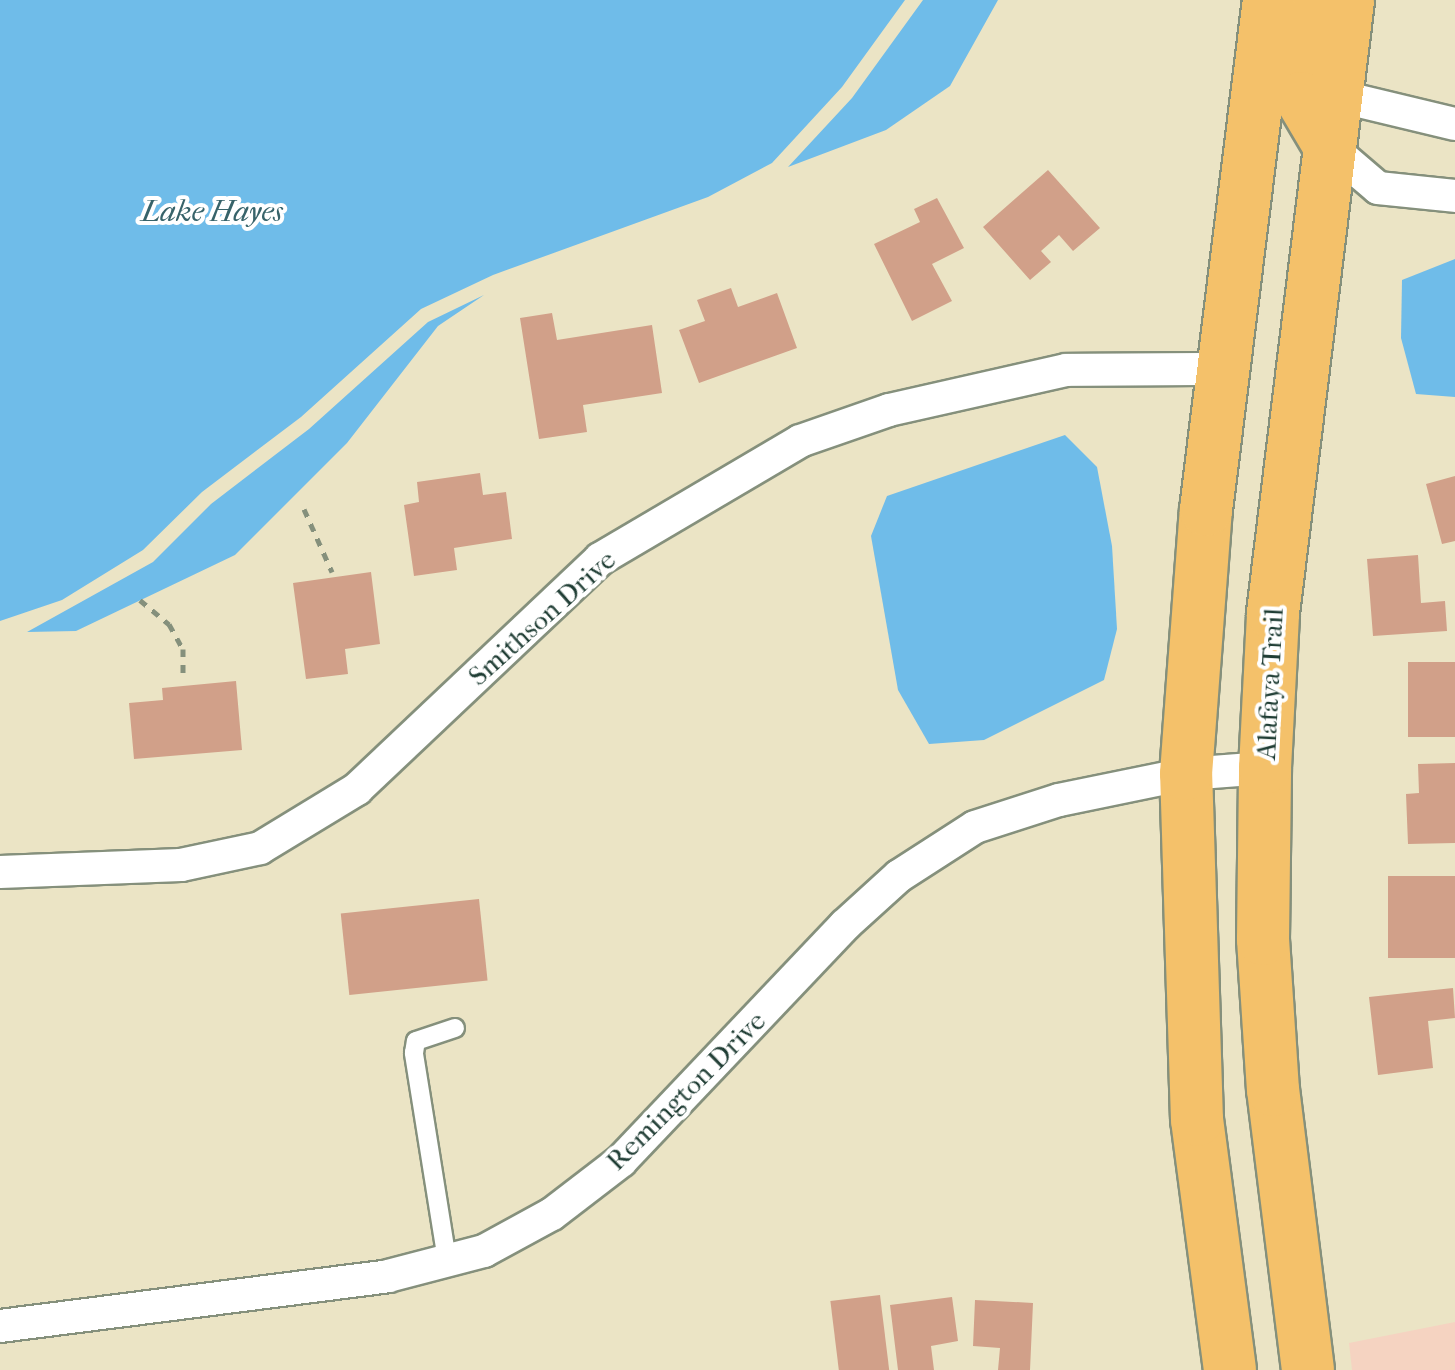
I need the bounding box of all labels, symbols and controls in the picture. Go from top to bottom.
water label: Lake Hayes [141,194,283,230]
street label: Smithson Drive [461,543,623,693]
street label: Alafaya Trail [1249,607,1291,761]
street label: Remington Drive [599,1004,773,1178]

